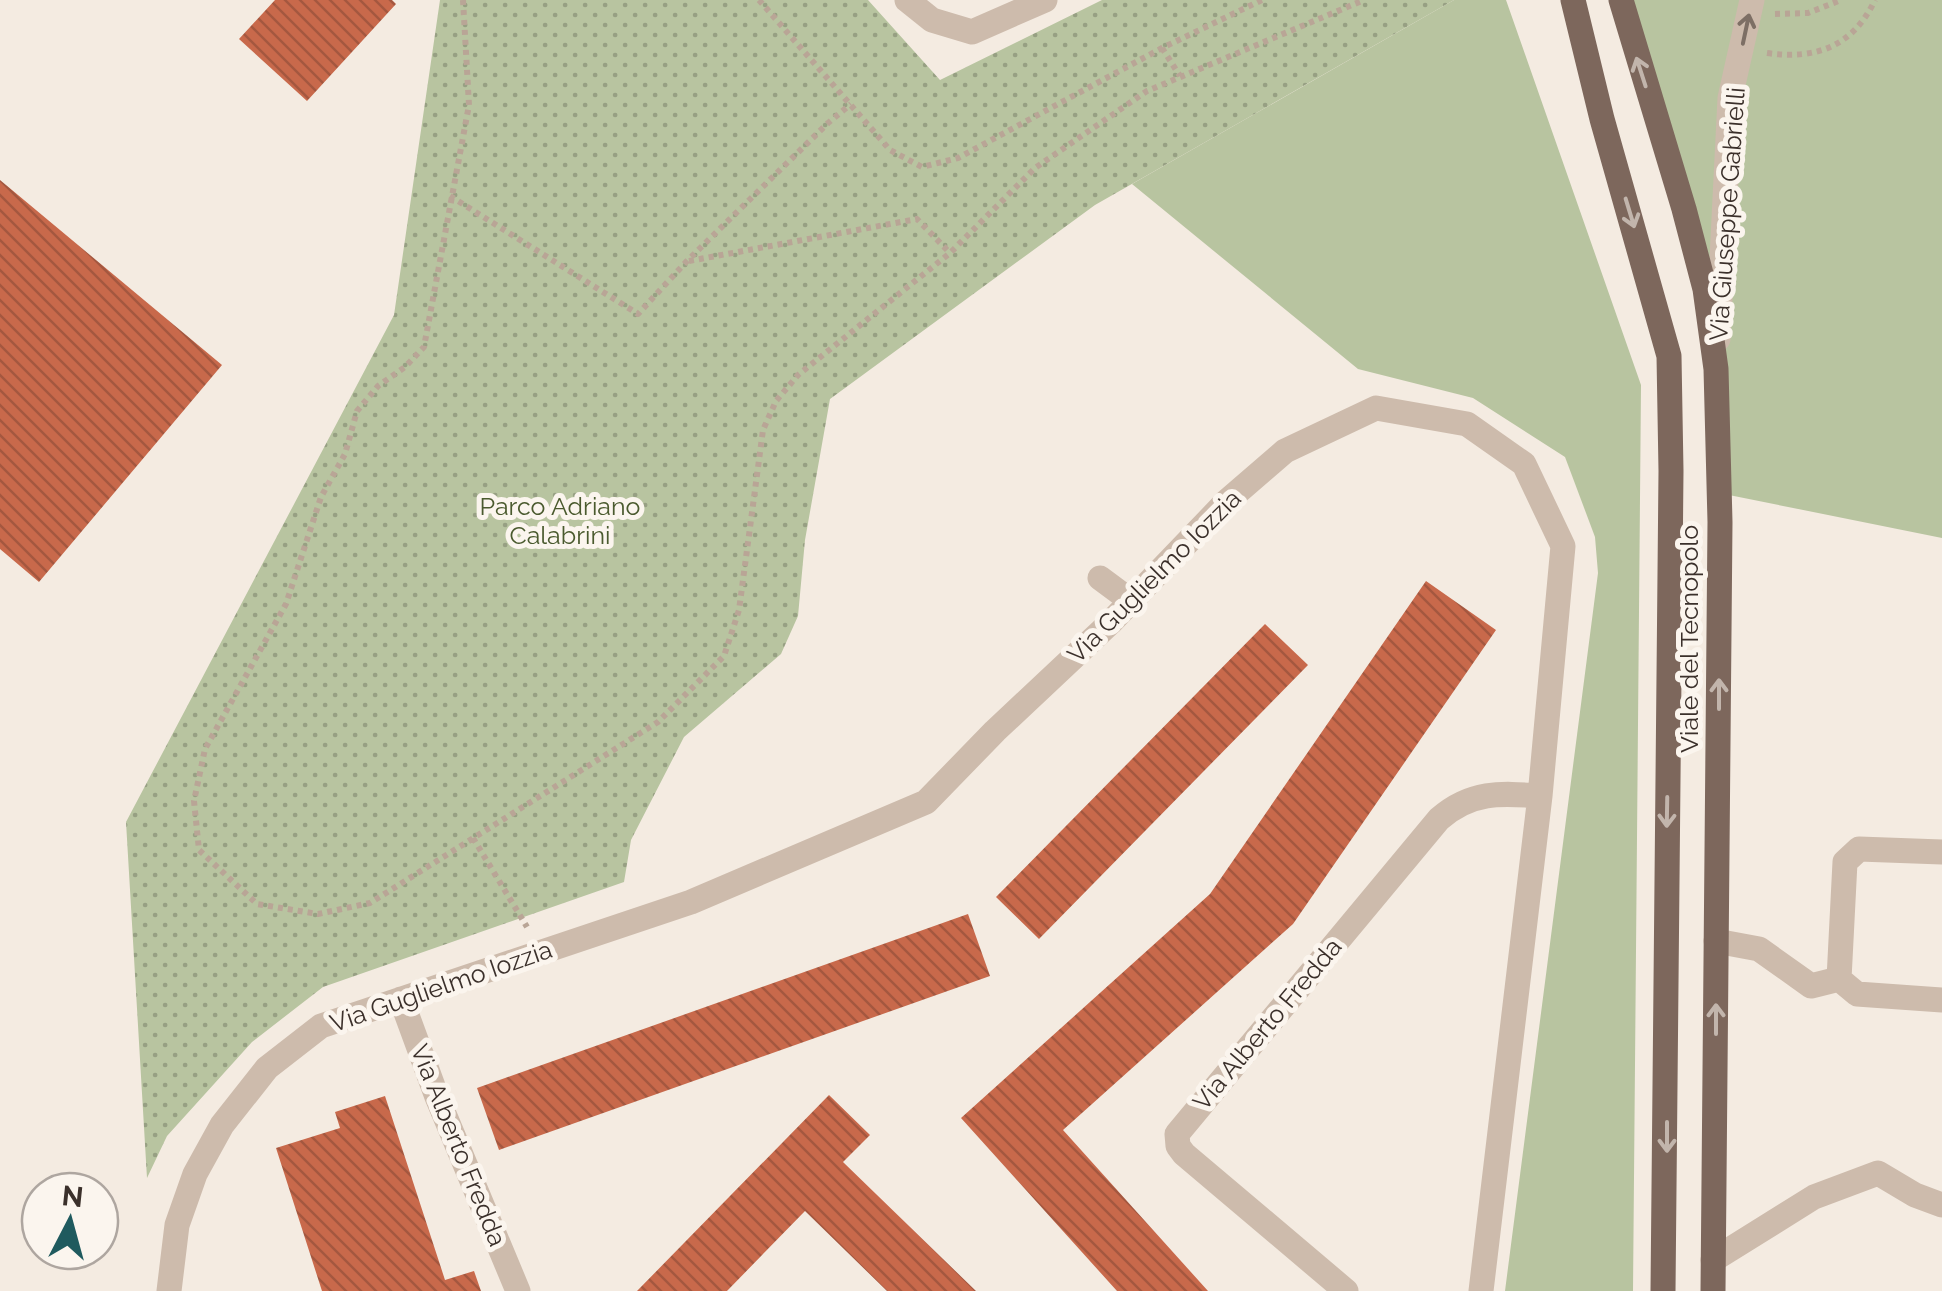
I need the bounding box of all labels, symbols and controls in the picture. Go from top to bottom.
one-way arrow [1737,13,1756,45]
one-way arrow [1631,56,1649,88]
street label: Via Giuseppe Gabrielli [1703,86,1751,342]
one-way arrow [1622,197,1640,228]
street label: Via Guglielmo Iozzia [1061,483,1247,669]
park label: Parco Adriano Calabrini [480,491,640,550]
street label: Viale del Tecnopolo [1674,525,1704,753]
one-way arrow [1709,678,1728,710]
one-way arrow [1658,796,1677,828]
street label: Via Alberto Fredda [1186,932,1348,1116]
street label: Via Guglielmo Iozzia [326,934,556,1038]
one-way arrow [1706,1003,1726,1036]
street label: Via Alberto Fredda [405,1040,513,1250]
one-way arrow [1658,1120,1676,1153]
north arrow [20,1171,120,1271]
text: N [60,1179,85,1214]

